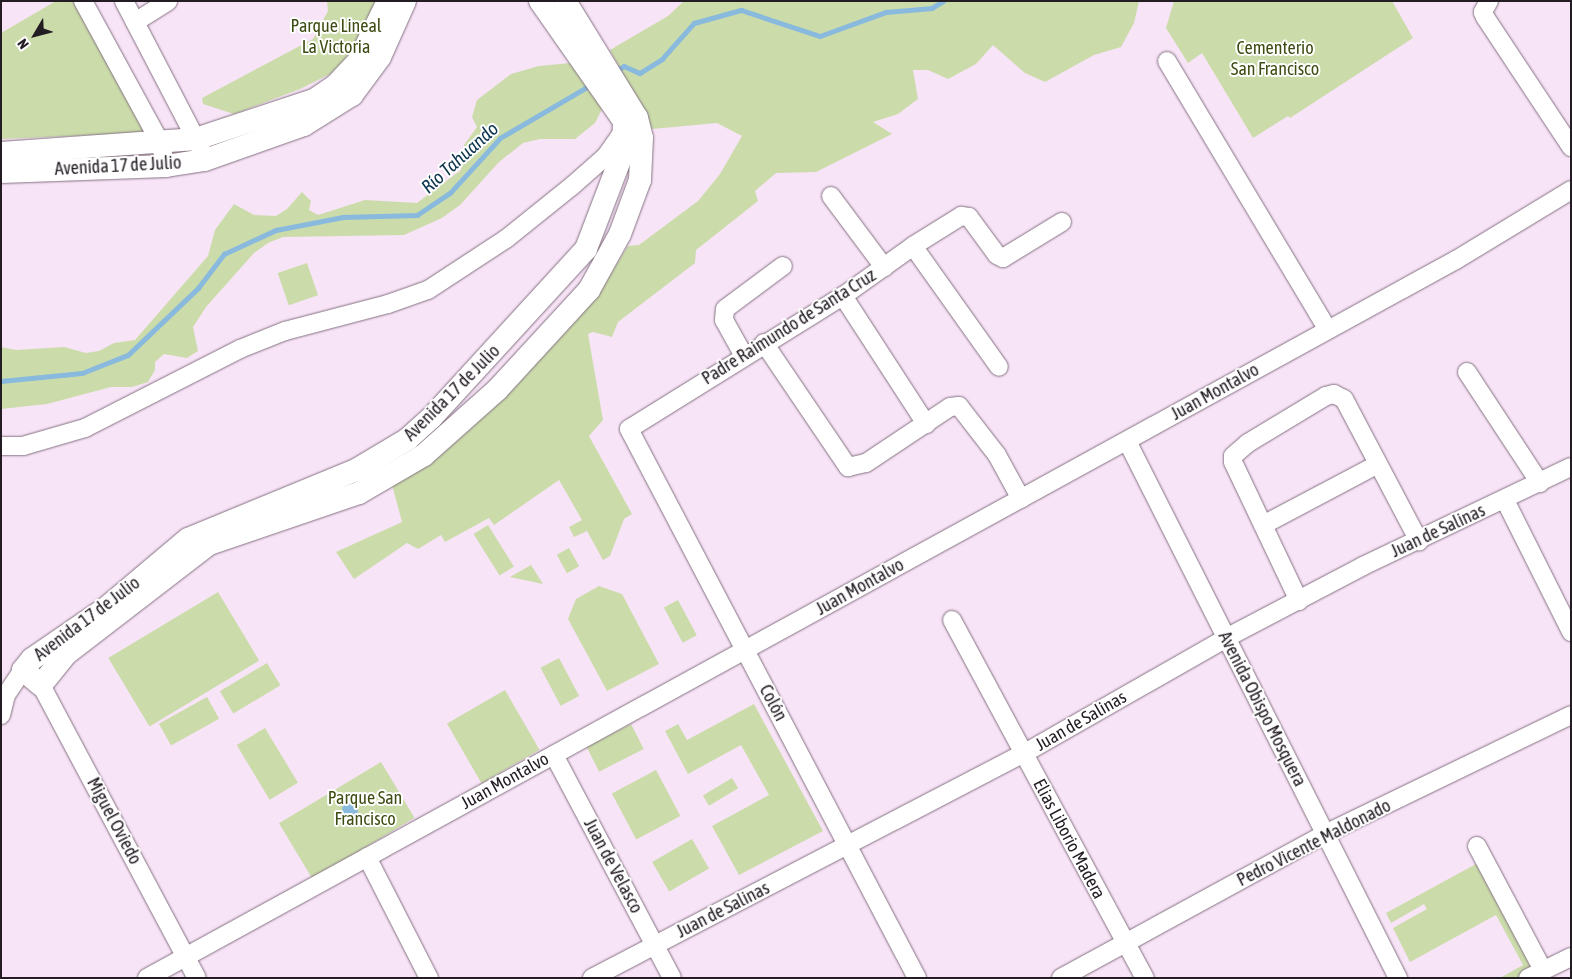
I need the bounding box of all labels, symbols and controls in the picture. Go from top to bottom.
north arrow [10,10,60,60]
park label: Parque Lineal La Victoria [290,16,382,58]
text: N [14,36,32,52]
park label: Cementerio San Francisco [1231,38,1319,80]
water label: Río Tahuando [417,117,503,199]
street label: Avenida 17 de Julio [54,152,182,180]
street label: Padre Raimundo de Santa Cruz [698,265,880,389]
street label: Avenida 17 de Julio [400,341,504,445]
street label: Juan Montalvo [1167,359,1263,425]
street label: Juan de Salinas [1387,500,1489,562]
street label: Juan Montalvo [812,554,908,620]
street label: Avenida 17 de Julio [30,572,144,666]
street label: Avenida Obispo Mosquera [1214,628,1310,790]
street label: Colón [754,681,792,725]
street label: Juan de Salinas [1032,686,1130,756]
street label: Juan Montalvo [457,748,553,814]
street label: Miguel Oviedo [82,774,146,868]
street label: Elias Liborio Madera [1028,775,1110,903]
park label: Parque San Francisco [328,788,402,831]
street label: Pedro Vicente Maldonado [1233,795,1395,891]
street label: Juan de Velasco [579,815,647,917]
street label: Juan de Salinas [673,877,773,943]

